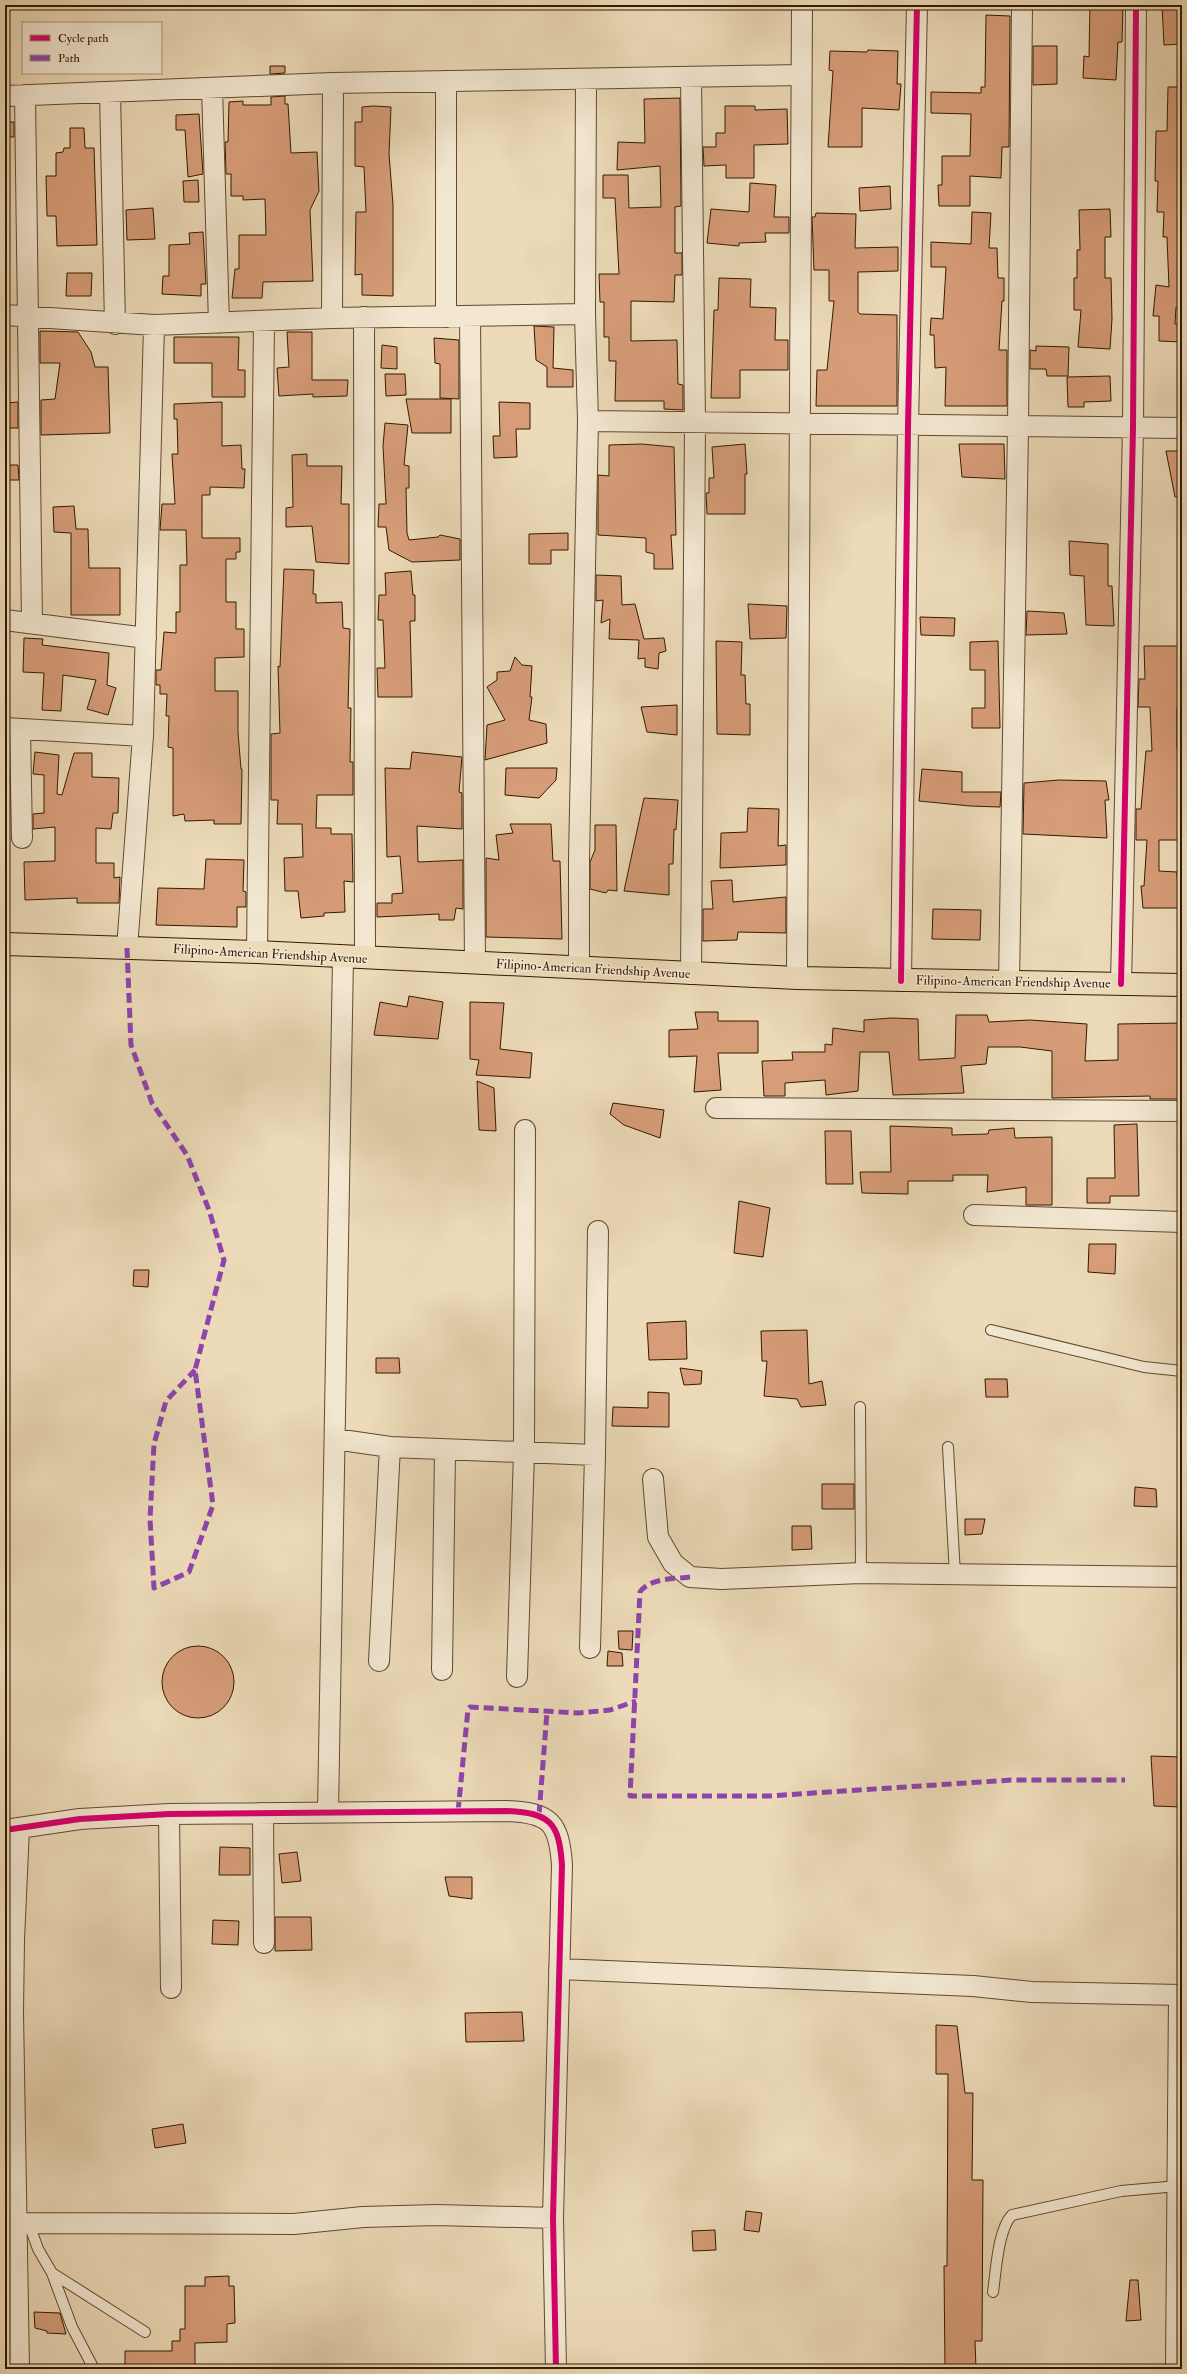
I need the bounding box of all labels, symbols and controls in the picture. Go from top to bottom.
legend [22,22,162,74]
text: Cycle path [58,31,109,46]
text: Path [58,51,81,66]
street label: Filipino-American Friendship Avenue [172,941,368,968]
street label: Filipino-American Friendship Avenue [495,956,691,983]
street label: Filipino-American Friendship Avenue [915,972,1111,993]

